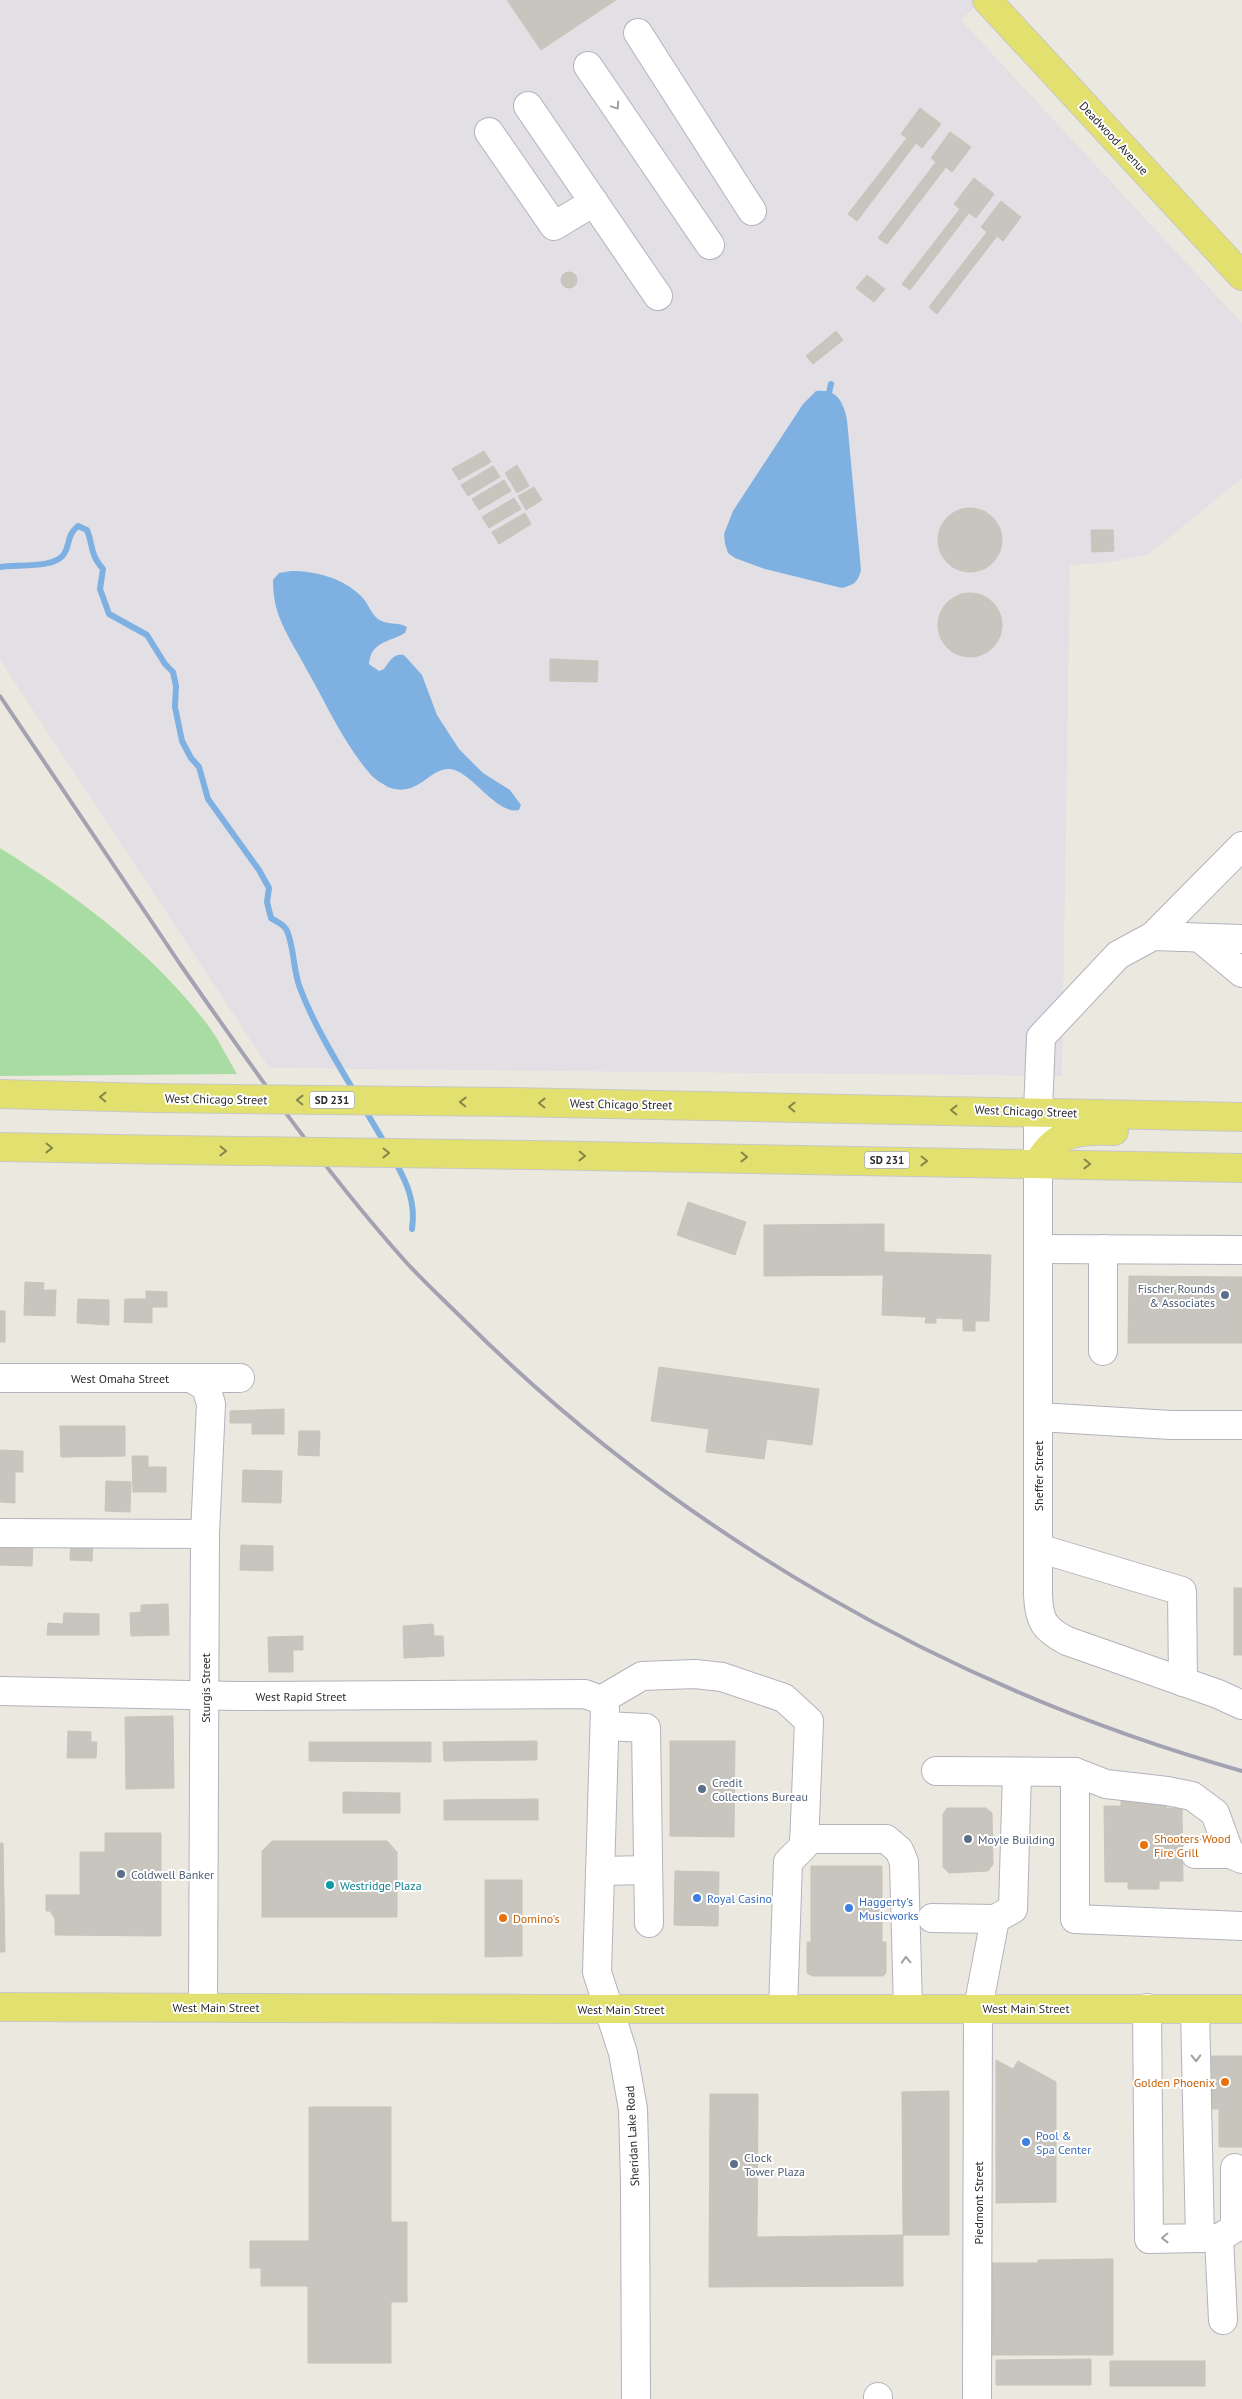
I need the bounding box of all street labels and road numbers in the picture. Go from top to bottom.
street label: Deadwood Avenue [1076,98,1152,178]
street label: West Chicago Street [165,1091,267,1107]
road number: SD 231 [310,1092,354,1108]
street label: West Chicago Street [570,1096,672,1112]
street label: West Chicago Street [974,1102,1078,1120]
road number: SD 231 [864,1152,910,1168]
street label: West Omaha Street [71,1371,169,1386]
street label: Sheffer Street [1031,1441,1046,1511]
street label: Sturgis Street [198,1653,213,1723]
street label: West Rapid Street [256,1689,346,1704]
street label: West Main Street [173,2000,259,2015]
street label: West Main Street [983,2001,1069,2016]
street label: West Main Street [578,2002,664,2017]
street label: Sheridan Lake Road [622,2085,642,2187]
street label: Piedmont Street [971,2161,986,2245]

